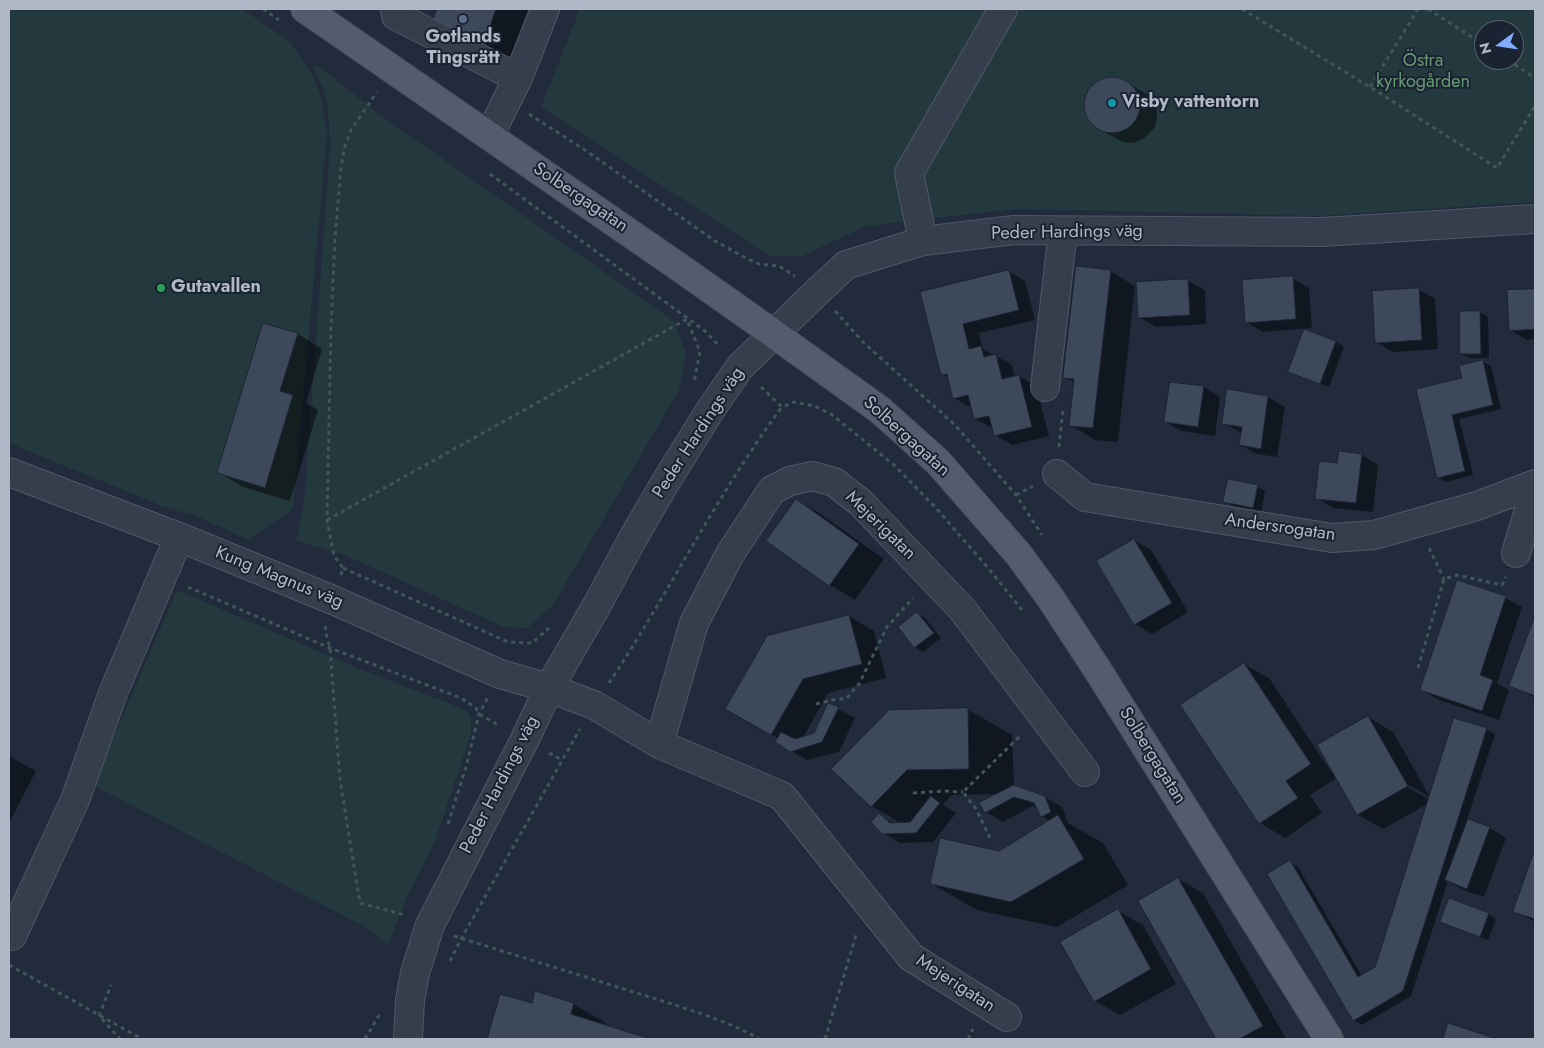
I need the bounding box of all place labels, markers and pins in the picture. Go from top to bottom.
marker: Gotlands Tingsrätt [457,13,469,25]
place label: Gotlands Tingsrätt [425,27,501,70]
place label: Visby vattentorn [1122,92,1259,114]
marker: Visby vattentorn [1106,97,1118,109]
place label: Gutavallen [171,277,261,299]
marker: Gutavallen [155,282,167,294]

